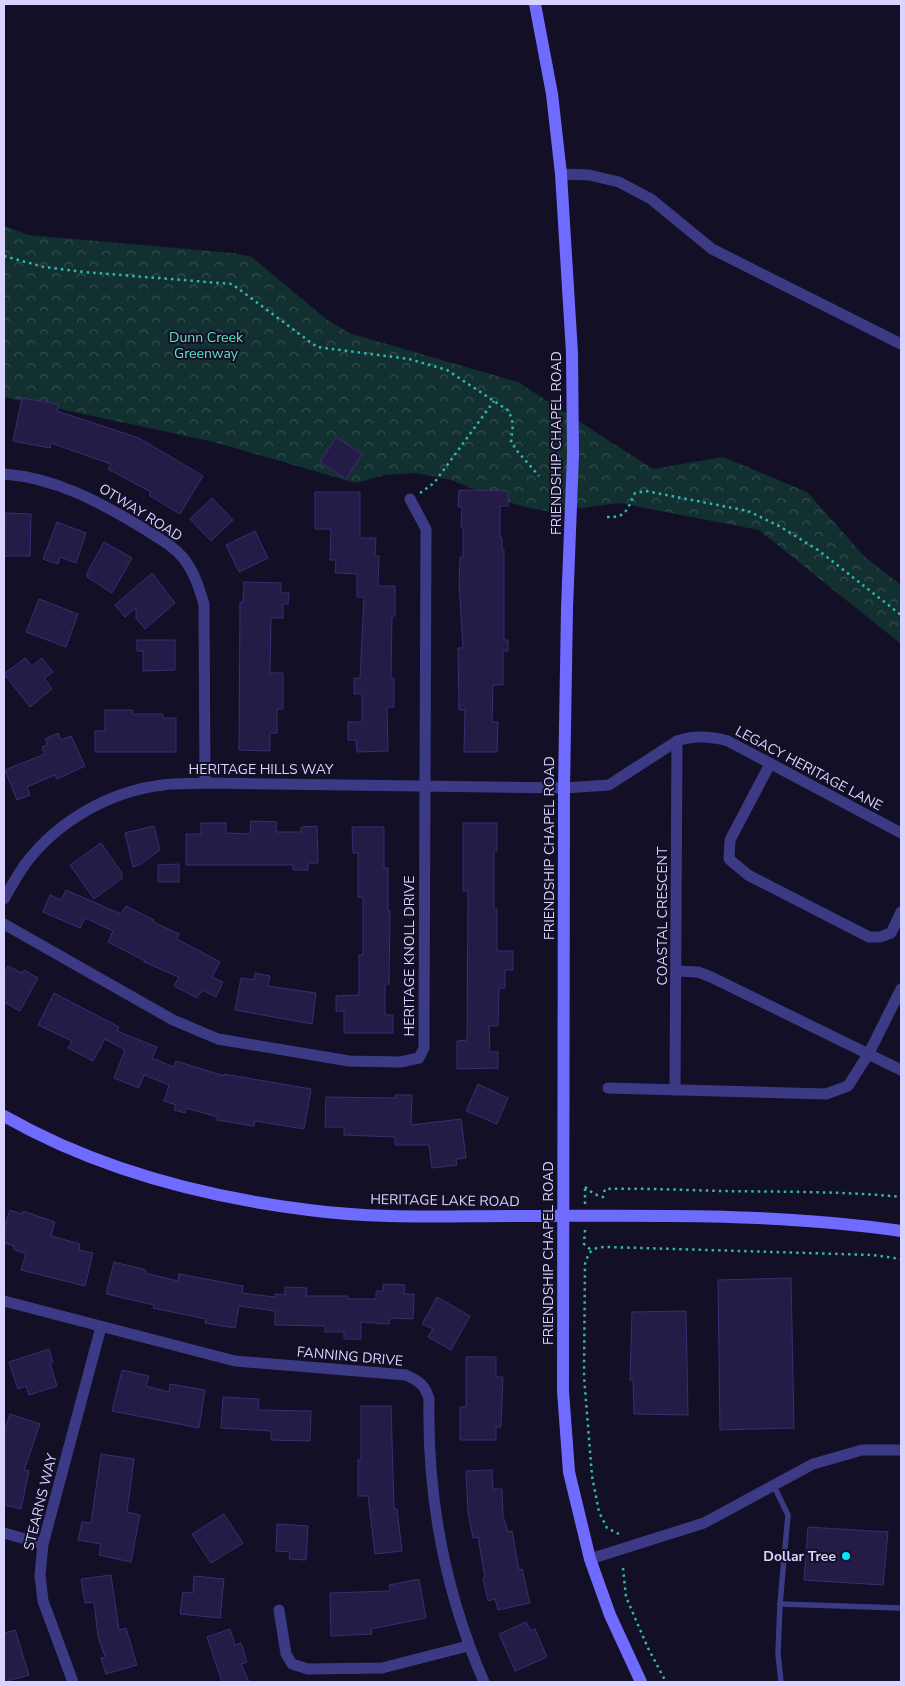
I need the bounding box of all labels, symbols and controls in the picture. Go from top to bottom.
park label: Dunn Creek Greenway [169,328,244,363]
street label: FRIENDSHIP CHAPEL ROAD [547,351,566,535]
street label: OTWAY ROAD [95,479,186,546]
street label: LEGACY HERITAGE LANE [732,722,886,815]
street label: FRIENDSHIP CHAPEL ROAD [540,756,559,940]
street label: HERITAGE HILLS WAY [189,760,334,779]
street label: COASTAL CRESCENT [653,846,672,985]
street label: HERITAGE KNOLL DRIVE [400,876,419,1036]
street label: FRIENDSHIP CHAPEL ROAD [539,1161,558,1345]
street label: HERITAGE LAKE ROAD [370,1190,520,1211]
street label: FANNING DRIVE [296,1342,404,1371]
street label: STEARNS WAY [19,1451,62,1553]
place label: Dollar Tree [763,1547,836,1566]
marker: Dollar Tree [840,1550,852,1562]

